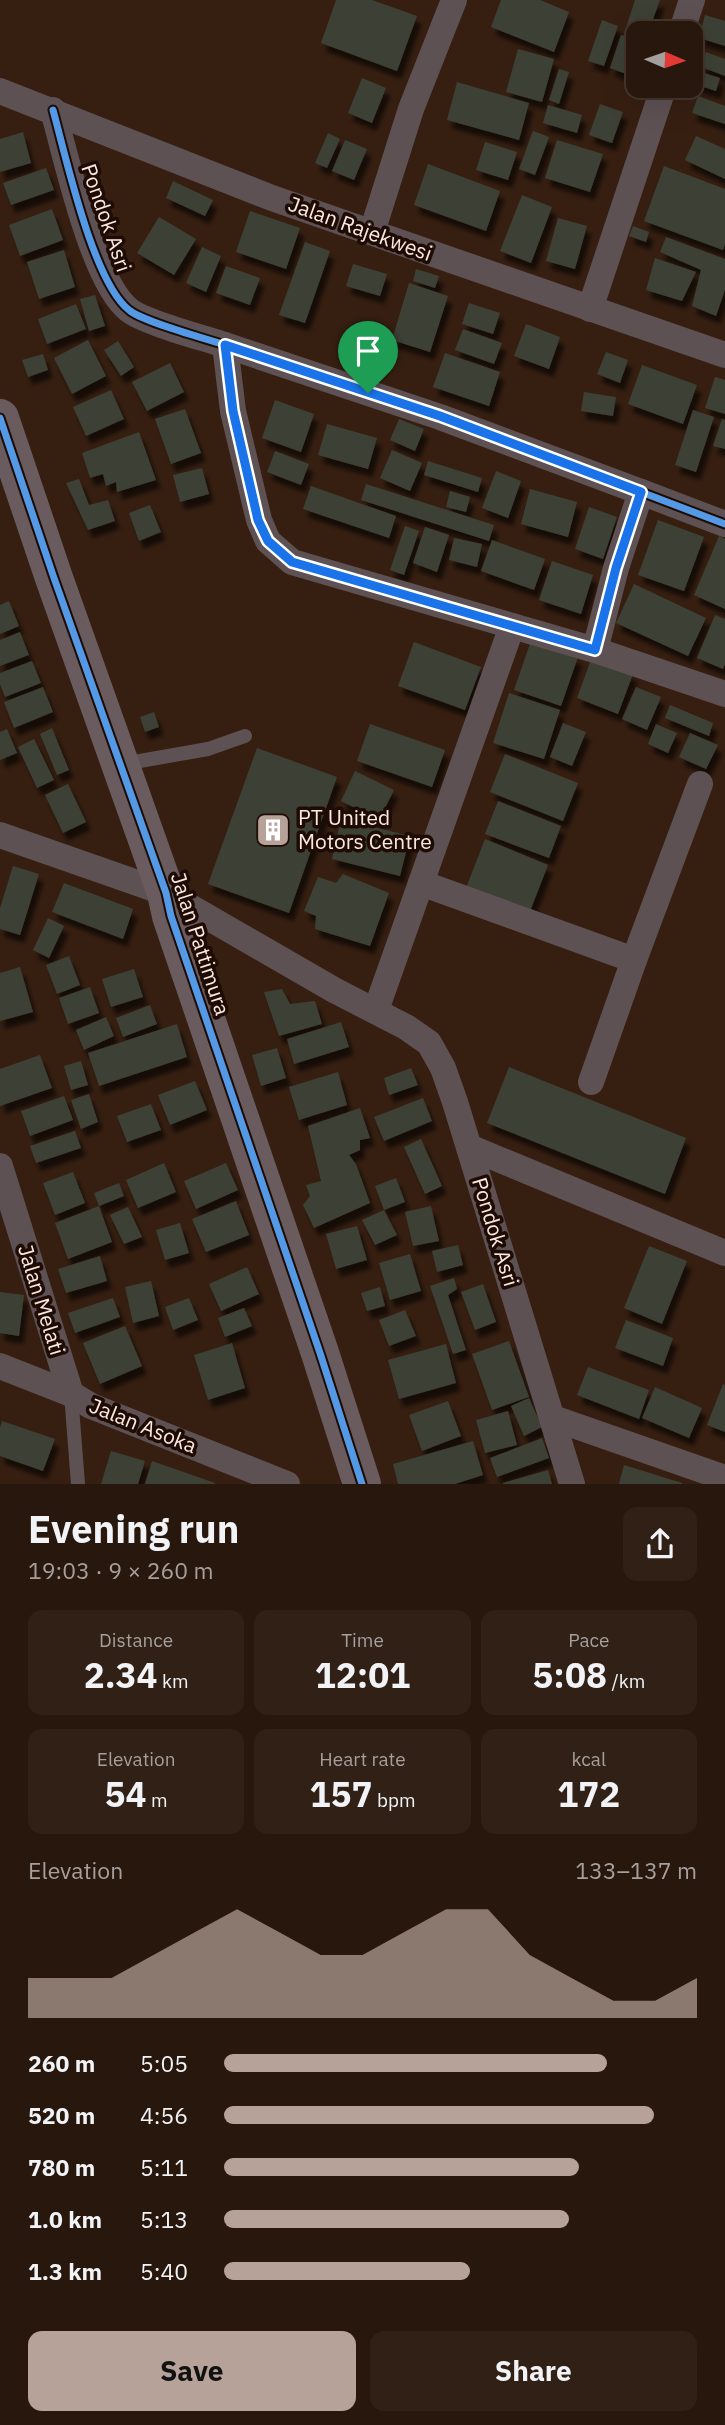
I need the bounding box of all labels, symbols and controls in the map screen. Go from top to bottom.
north arrow [626,21,704,98]
map controls [626,21,703,98]
street label: Pondok Asri [75,160,139,275]
street label: Jalan Rajekwesi [285,189,436,267]
pin [338,321,398,393]
icon: arrive [349,332,387,370]
place label: PT United Motors Centre [298,803,432,855]
building icon: PT United Motors Centre [254,811,292,849]
street label: Jalan Pattimura [165,869,237,1019]
street label: Pondok Asri [466,1174,526,1290]
street label: Jalan Melati [12,1241,72,1358]
street label: Jalan Asoka [86,1391,201,1459]
text: Evening run [28,1504,239,1553]
button: share [623,1507,697,1581]
text: 19:03 · 9 × 260 m [28,1555,214,1585]
text: Distance [99,1628,173,1652]
text: Time [341,1628,384,1652]
text: Pace [568,1628,610,1652]
text: 2.34 [84,1652,158,1698]
text: 12:01 [315,1652,410,1698]
text: 5:08 [532,1652,607,1698]
text: km [158,1669,189,1693]
text: /km [607,1669,645,1693]
text: Elevation [97,1747,176,1771]
text: Heart rate [319,1747,406,1771]
text: kcal [572,1747,606,1771]
text: 54 [105,1771,147,1817]
text: 157 [309,1771,372,1817]
text: 172 [557,1771,620,1817]
text: m [147,1788,168,1812]
text: bpm [372,1788,416,1812]
text: Elevation [28,1855,123,1885]
text: 133–137 m [575,1855,697,1885]
text: 260 m [28,2048,95,2078]
text: 5:05 [140,2048,188,2078]
text: 520 m [28,2100,95,2130]
text: 4:56 [140,2100,188,2130]
text: 780 m [28,2152,95,2182]
text: 5:11 [140,2152,188,2182]
text: 1.0 km [28,2204,102,2234]
text: 5:13 [140,2204,188,2234]
text: 1.3 km [28,2256,102,2286]
text: 5:40 [140,2256,188,2286]
button: Save [28,2331,356,2411]
button: Share [370,2331,697,2411]

